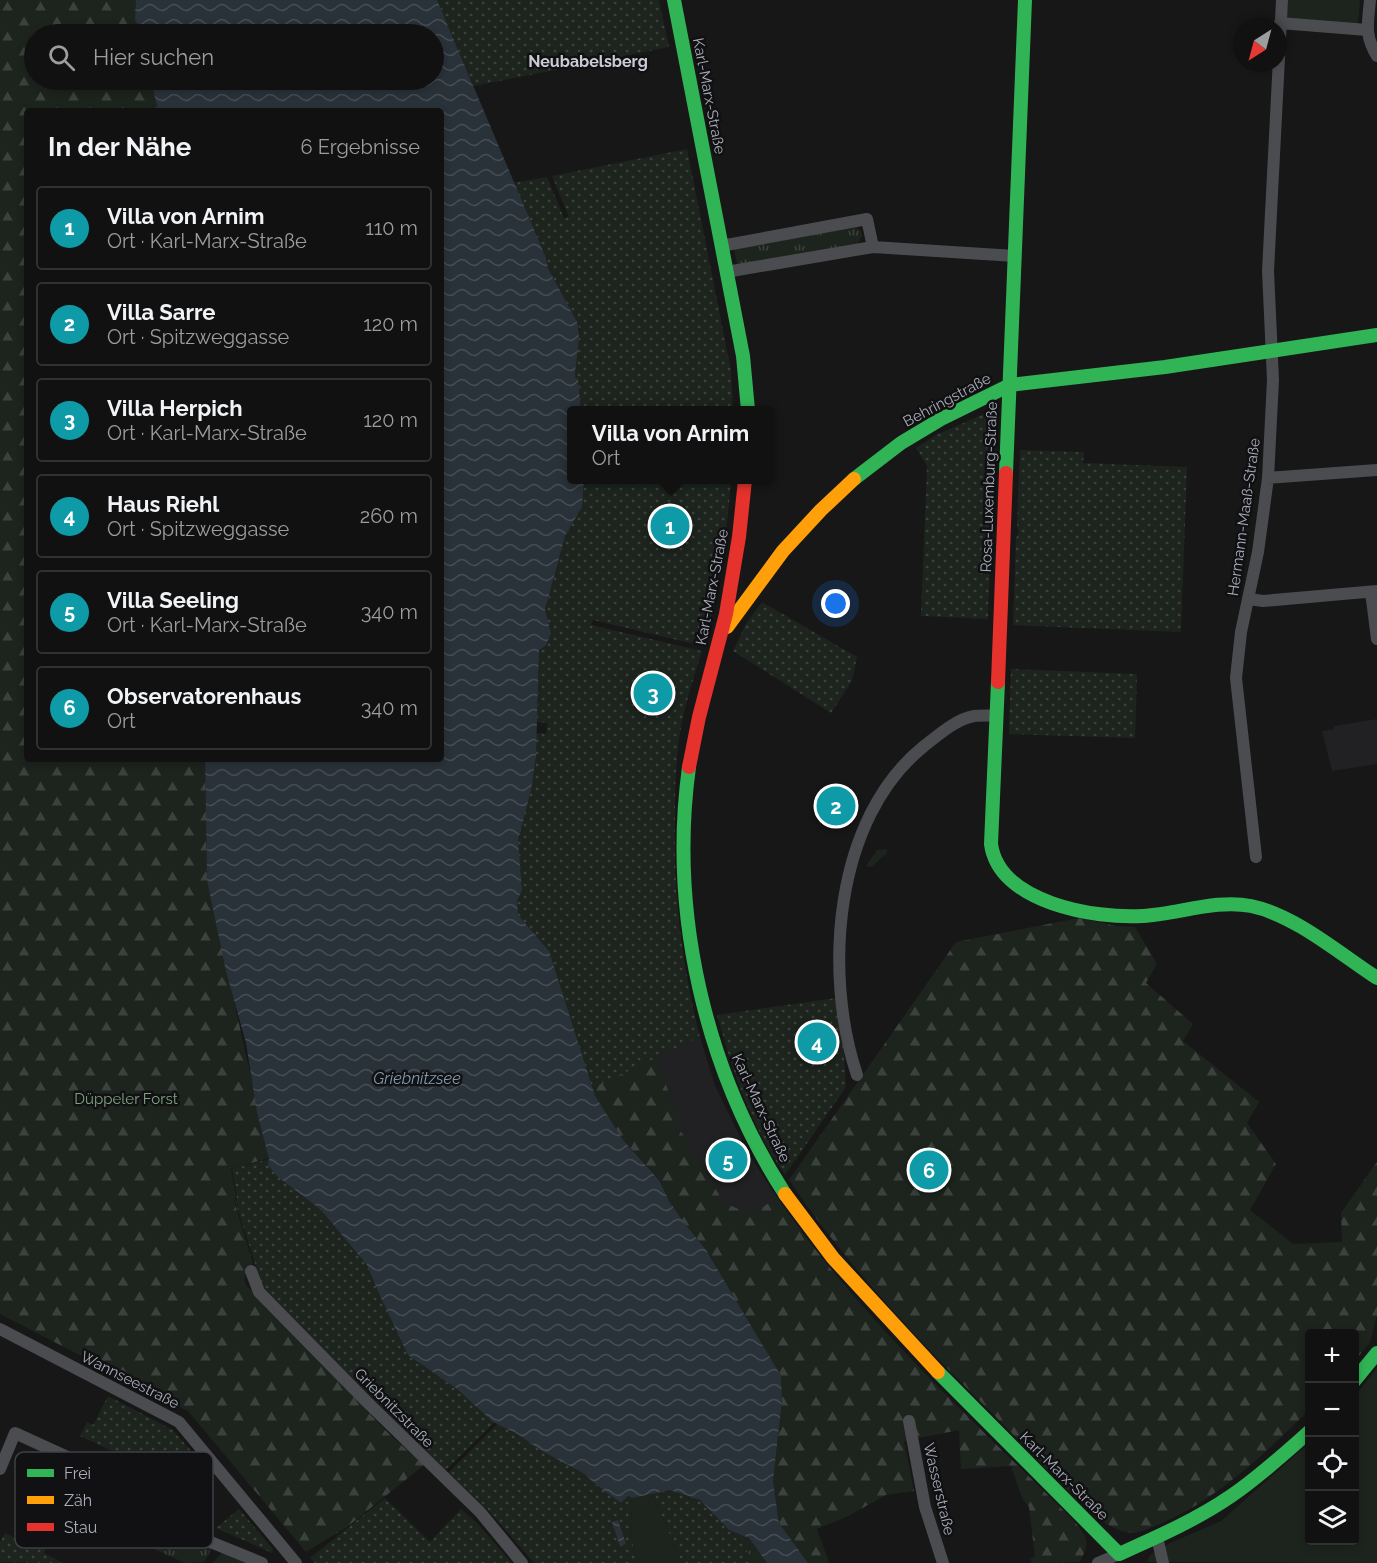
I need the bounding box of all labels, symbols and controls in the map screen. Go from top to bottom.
north arrow [1233,18,1287,72]
search box [24,24,444,90]
street label: Karl-Marx-Straße [689,36,729,156]
icon: search [45,41,78,74]
text: Hier suchen [93,44,214,70]
district label: Neubabelsberg [528,52,648,71]
text: In der Nähe [48,132,191,162]
text: 6 Ergebnisse [301,135,420,159]
text: Villa von Arnim [107,203,264,229]
text: 1 [65,216,74,240]
text: 110 m [365,216,418,240]
text: Ort · Karl-Marx-Straße [107,229,307,253]
text: Villa Sarre [107,299,215,325]
text: 2 [64,312,75,336]
text: 120 m [363,312,418,336]
text: Ort · Spitzweggasse [107,325,289,349]
street label: Behringstraße [900,369,994,431]
text: Villa Herpich [107,395,242,421]
street label: Rosa-Luxemburg-Straße [977,401,1001,573]
popup [567,406,774,484]
text: 3 [64,408,75,432]
text: 120 m [363,408,418,432]
text: Villa von Arnim [592,420,749,446]
text: Ort · Karl-Marx-Straße [107,421,307,445]
street label: Hermann-Maaß-Straße [1224,437,1264,597]
text: Ort [592,446,620,470]
text: Haus Riehl [107,491,219,517]
text: 4 [64,504,75,528]
text: 260 m [360,504,418,528]
pin: 1 [650,504,690,548]
text: Ort · Spitzweggasse [107,517,289,541]
street label: Karl-Marx-Straße [692,527,732,647]
text: Villa Seeling [107,587,239,613]
your location [821,589,850,618]
text: 5 [64,600,75,624]
text: 340 m [361,600,418,624]
text: Ort · Karl-Marx-Straße [107,613,307,637]
pin: 3 [634,670,672,716]
text: Observatorenhaus [107,683,301,709]
text: 6 [63,696,76,720]
text: 340 m [361,696,418,720]
text: Ort [107,709,136,733]
pin: 2 [816,784,856,828]
pin: 4 [798,1020,836,1064]
street label: Karl-Marx-Straße [728,1051,794,1165]
water label: Griebnitzsee [373,1069,461,1088]
park label: Düppeler Forst [74,1090,178,1108]
pin: 5 [708,1138,748,1182]
pin: 6 [910,1148,948,1192]
map controls [1305,1329,1359,1545]
button: + [1305,1329,1359,1383]
street label: Wannseestraße [78,1347,182,1413]
street label: Griebnitzstraße [351,1365,437,1451]
button: − [1305,1383,1359,1437]
street label: Karl-Marx-Straße [1016,1428,1112,1524]
button: locate [1305,1437,1359,1491]
street label: Wasserstraße [920,1441,958,1537]
legend [15,1452,213,1548]
text: Frei [64,1464,91,1483]
text: Zäh [64,1491,92,1510]
button: layers [1305,1491,1359,1545]
text: Stau [64,1518,97,1537]

